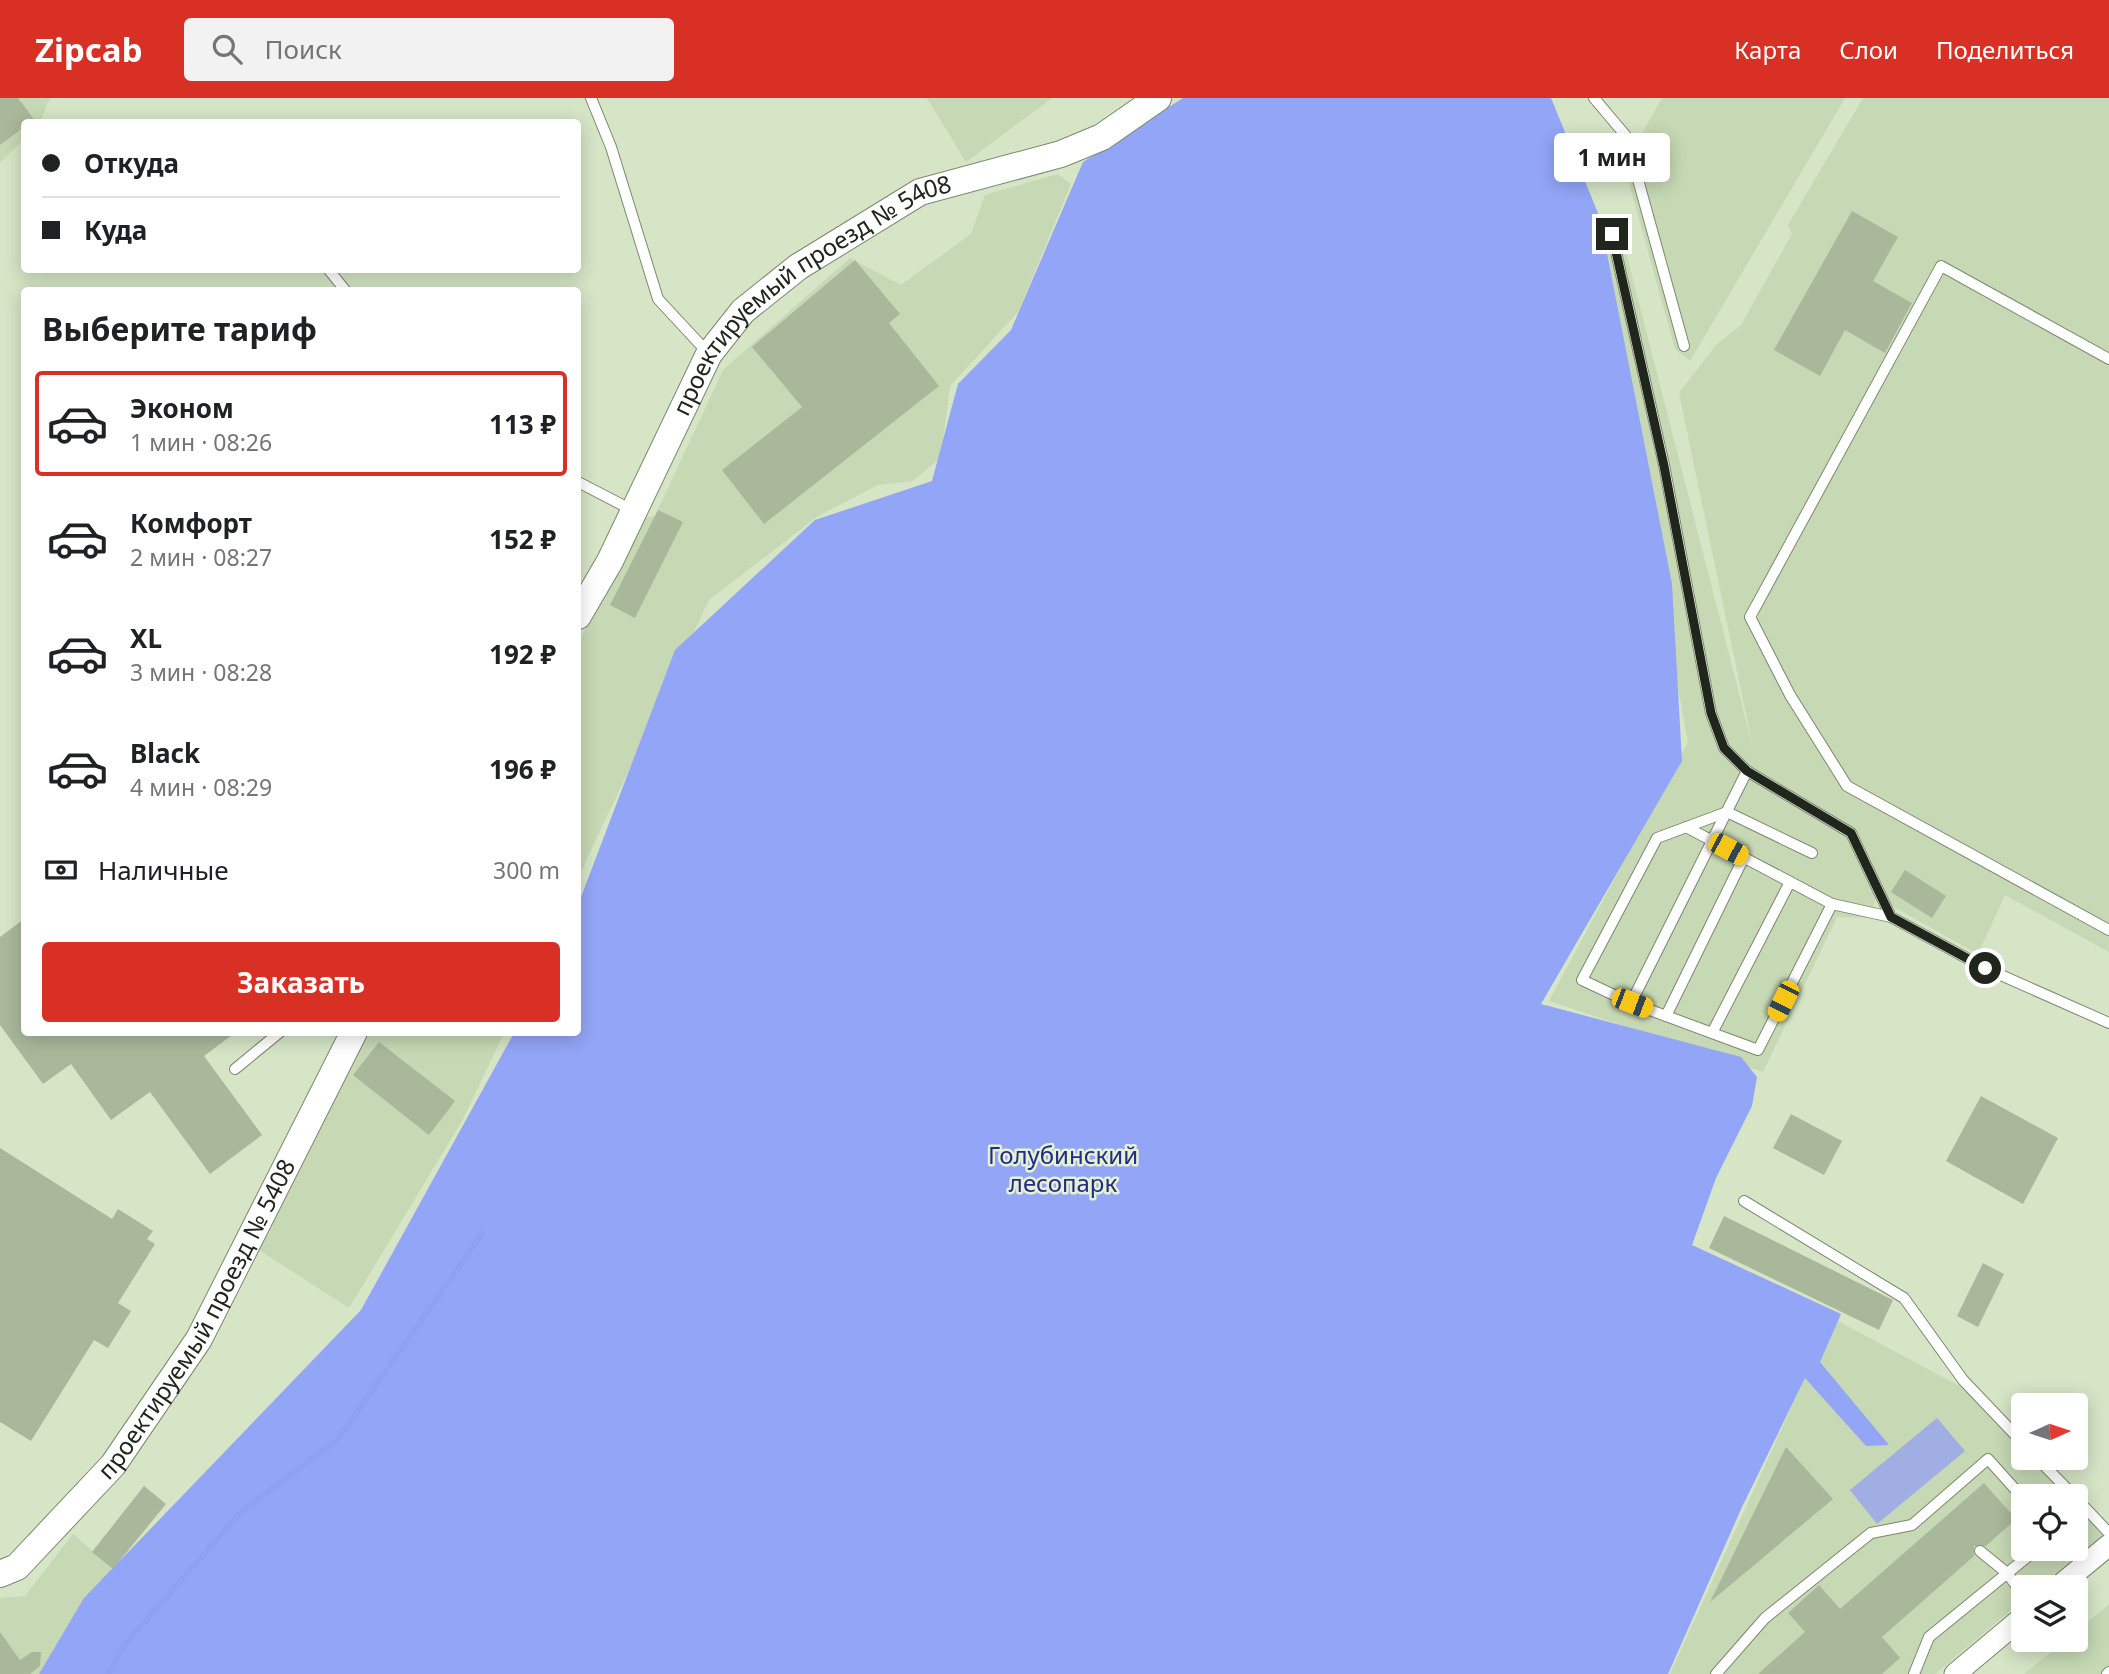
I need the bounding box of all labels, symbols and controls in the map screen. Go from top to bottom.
search box [184,18,674,81]
text: Zipcab [35,27,142,72]
icon: search [208,30,246,68]
text: Поиск [264,31,342,67]
text: Карта [1734,33,1801,66]
text: Слои [1839,33,1898,66]
text: Поделиться [1936,33,2074,66]
callout: 1 мин [1554,132,1670,181]
text: 1 мин [1578,141,1646,173]
text: Откуда [84,145,179,181]
street label: проектируемый проезд № 5408 [664,166,955,420]
text: Куда [84,212,147,248]
route end [1596,218,1628,250]
text: Выберите тариф [42,307,317,350]
text: Эконом [130,390,234,426]
icon: car [46,392,109,455]
text: 113 ₽ [489,406,556,442]
text: 1 мин · 08:26 [130,426,272,458]
text: Комфорт [130,505,252,541]
icon: car [46,507,109,570]
text: 152 ₽ [489,521,556,557]
text: 2 мин · 08:27 [130,541,272,573]
text: XL [130,620,162,656]
icon: car [46,622,109,685]
text: 192 ₽ [489,636,556,672]
text: 3 мин · 08:28 [130,656,272,688]
text: Black [130,735,200,771]
icon: car [46,737,109,800]
text: 196 ₽ [489,751,556,787]
text: 4 мин · 08:29 [130,771,272,803]
car [1705,830,1752,868]
icon: cash [42,851,80,889]
text: Наличные [98,852,229,888]
text: 300 m [493,854,560,886]
button: Заказать [42,942,560,1022]
route start [1969,952,2001,984]
car [1765,978,1802,1024]
car [1609,986,1656,1020]
park label: Голубинский лесопарк [988,1138,1138,1199]
street label: проектируемый проезд № 5408 [90,1153,302,1486]
north arrow [2011,1393,2088,1470]
map controls [2011,1393,2088,1652]
button: locate [2011,1484,2088,1561]
button: layers [2011,1575,2088,1652]

